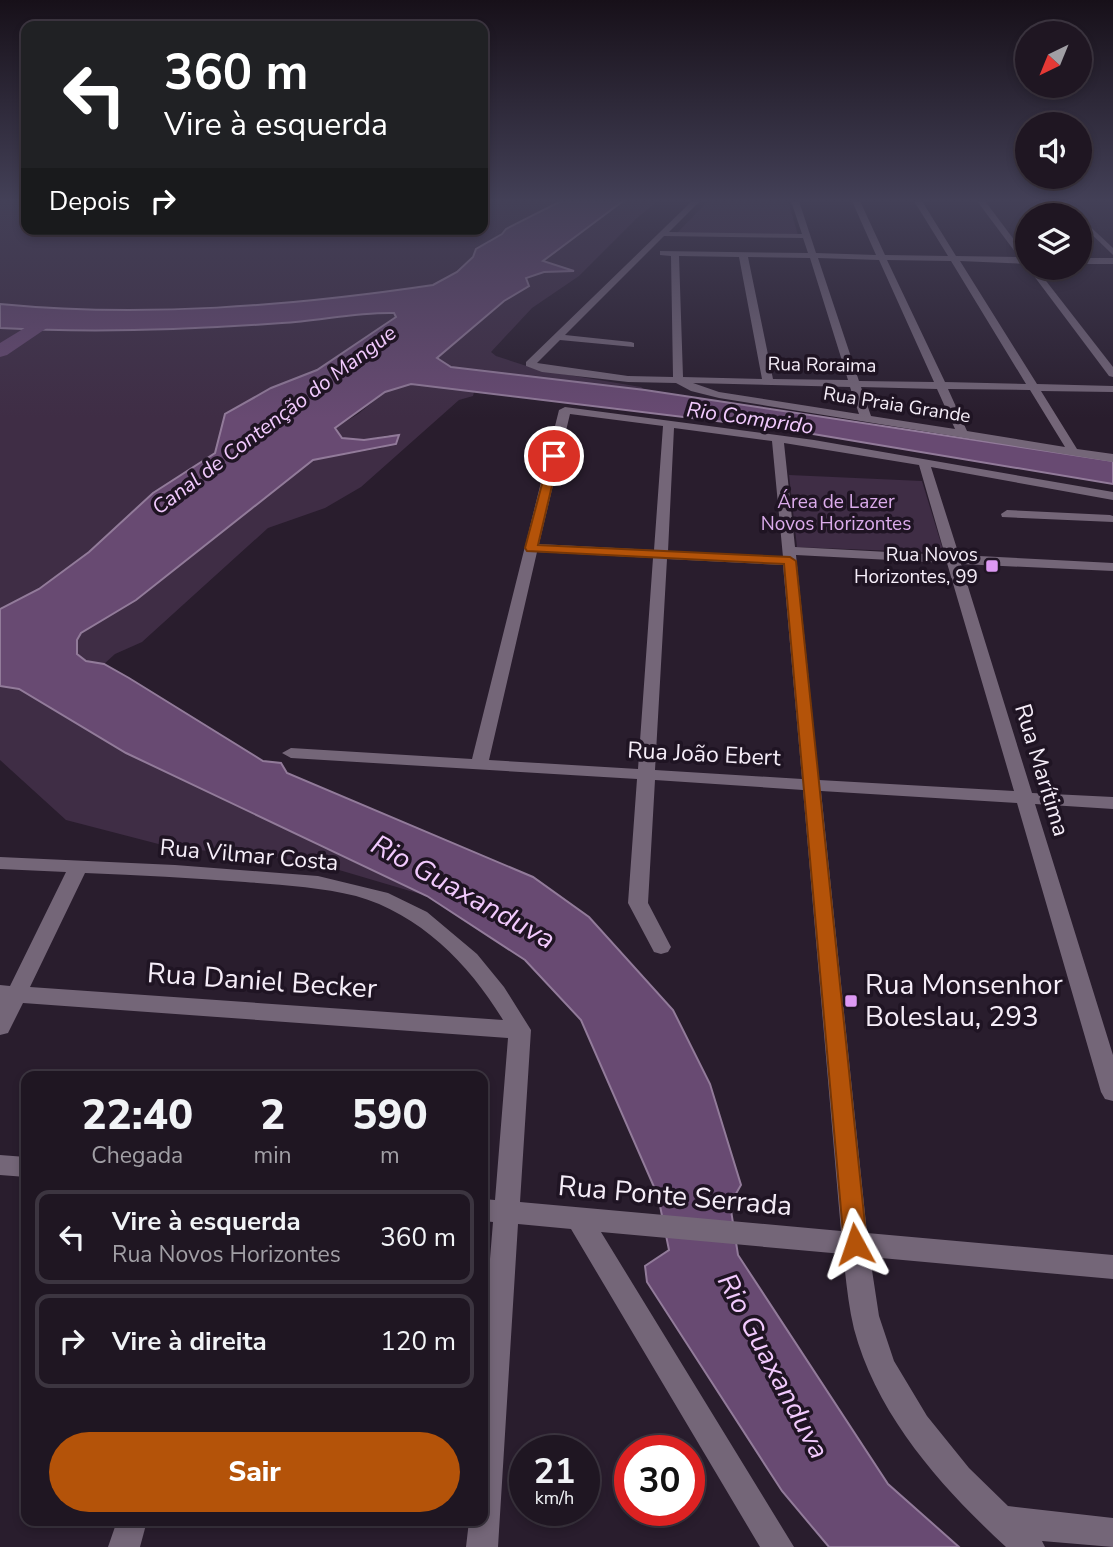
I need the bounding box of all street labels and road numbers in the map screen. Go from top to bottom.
street label: Rua Roraima [767,351,877,379]
street label: Rua Praia Grande [821,381,973,429]
street label: Rua Marítima [1007,700,1077,840]
street label: Rua João Ebert [627,735,782,774]
street label: Rua Vilmar Costa [158,832,340,878]
street label: Rua Daniel Becker [146,954,378,1008]
street label: Rua Ponte Serrada [556,1167,794,1225]

